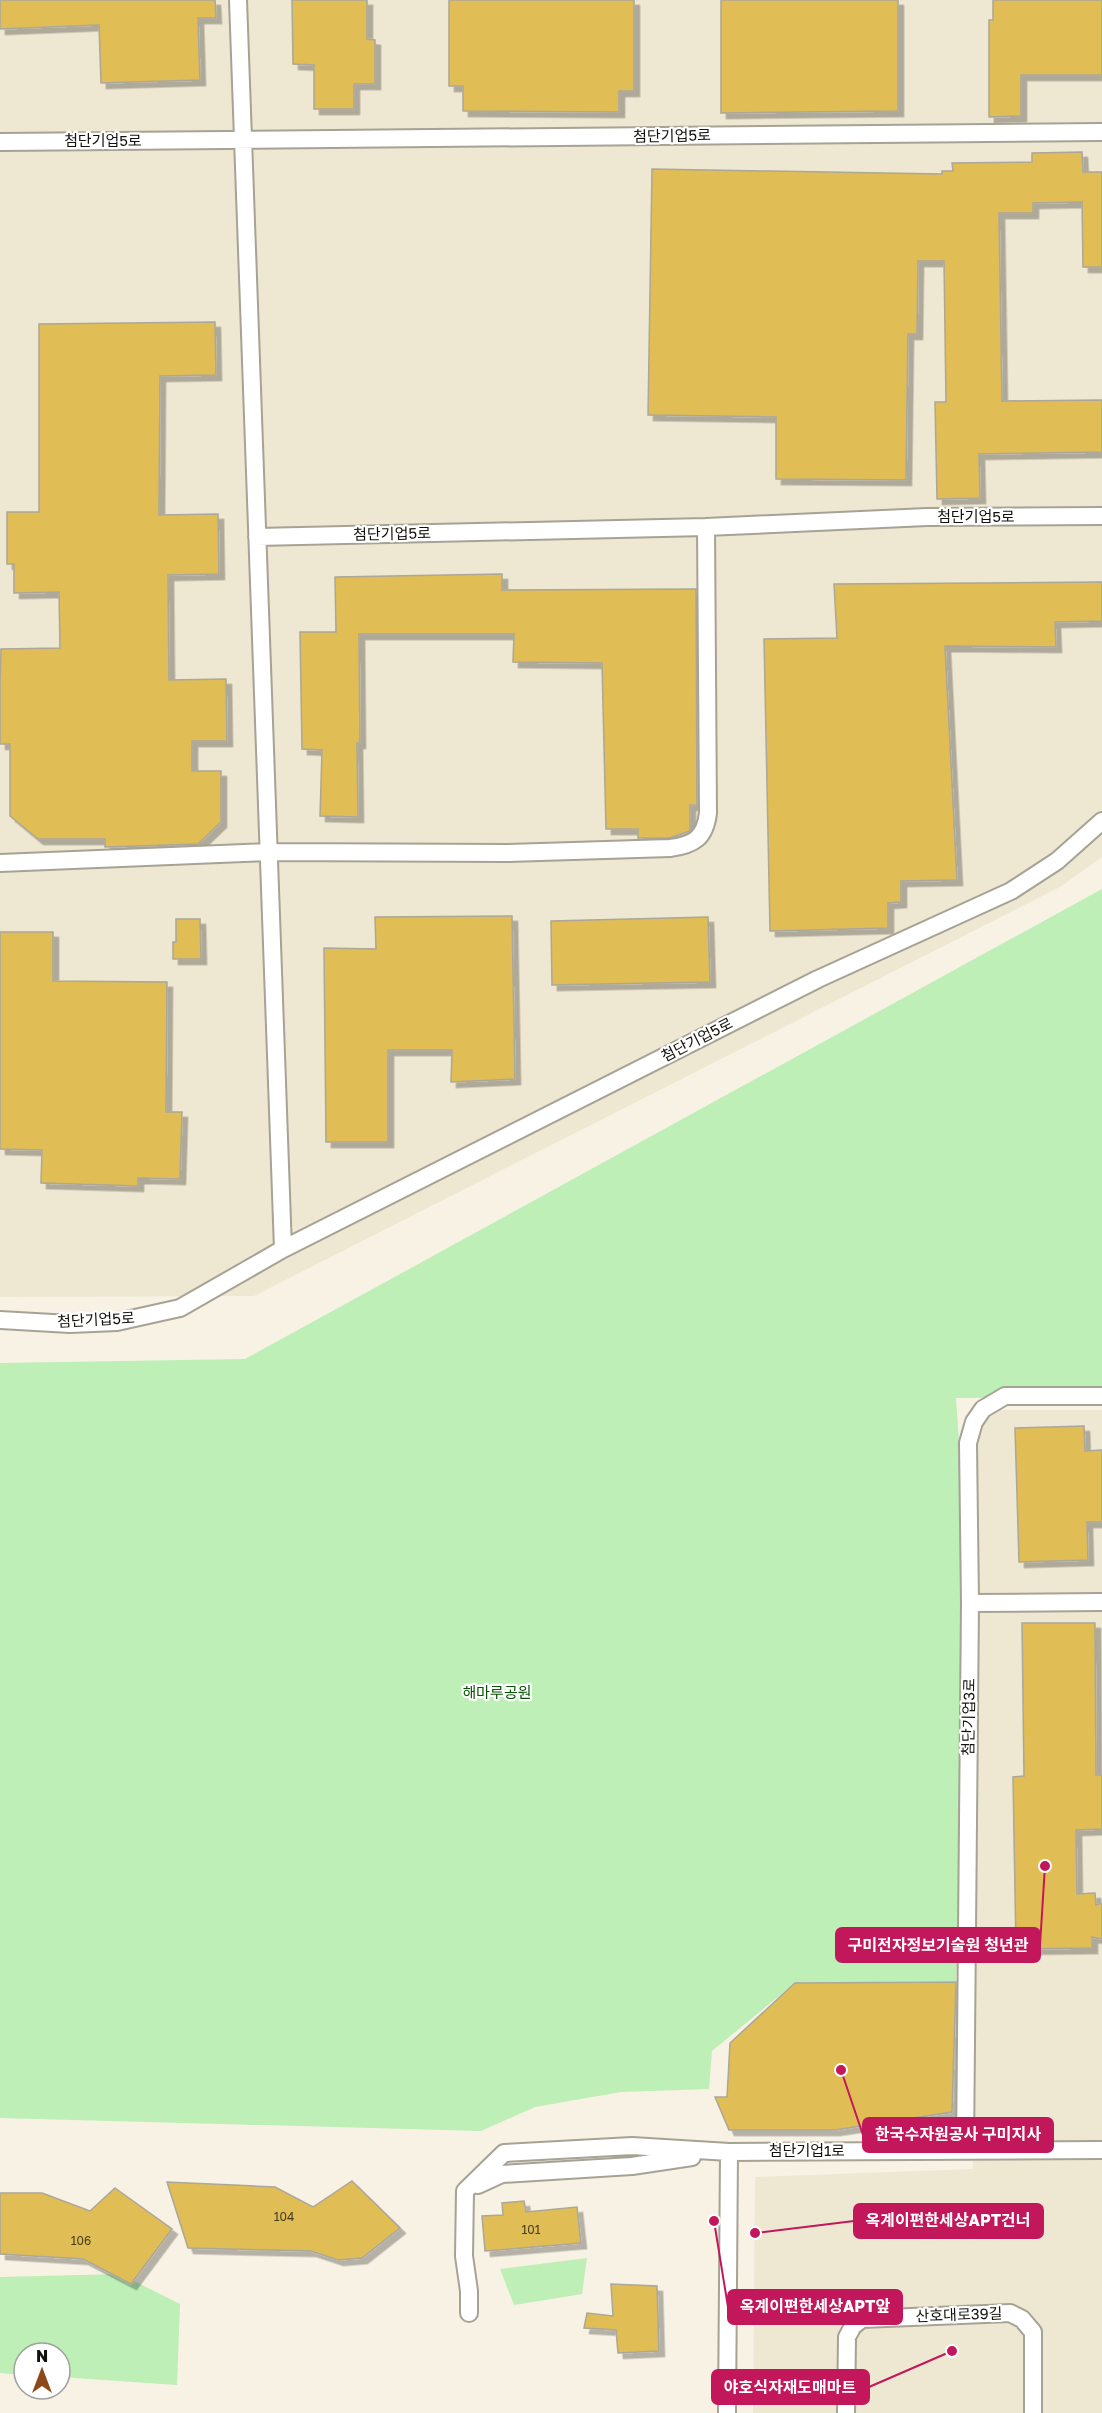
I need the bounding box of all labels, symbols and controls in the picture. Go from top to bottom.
street label: 첨단기업5로 [633,125,711,145]
street label: 첨단기업5로 [64,131,142,149]
street label: 첨단기업5로 [937,507,1015,525]
street label: 첨단기업5로 [353,523,431,543]
street label: 첨단기업5로 [658,1013,735,1065]
street label: 첨단기업5로 [57,1308,135,1330]
street label: 첨단기업3로 [958,1678,978,1756]
park label: 해마루공원 [462,1683,532,1701]
callout: 구미전자정보기술원 청년관 [836,1928,1040,1962]
text: 구미전자정보기술원 청년관 [848,1935,1029,1955]
callout: 한국수자원공사 구미지사 [863,2118,1053,2152]
text: 한국수자원공사 구미지사 [875,2124,1041,2144]
street label: 첨단기업1로 [769,2141,845,2159]
callout: 옥계이편한세상APT건너 [854,2204,1043,2238]
house number: 104 [274,2209,294,2224]
text: 옥계이편한세상APT건너 [866,2210,1030,2230]
house number: 101 [521,2222,541,2237]
house number: 106 [71,2233,91,2248]
callout: 옥계이편한세상APT앞 [728,2290,902,2324]
text: 옥계이편한세상APT앞 [740,2296,890,2316]
street label: 산호대로39길 [915,2303,1003,2325]
north arrow [12,2341,72,2401]
text: N [36,2346,48,2366]
callout: 야호식자재도매마트 [712,2370,869,2404]
text: 야호식자재도매마트 [724,2377,857,2397]

